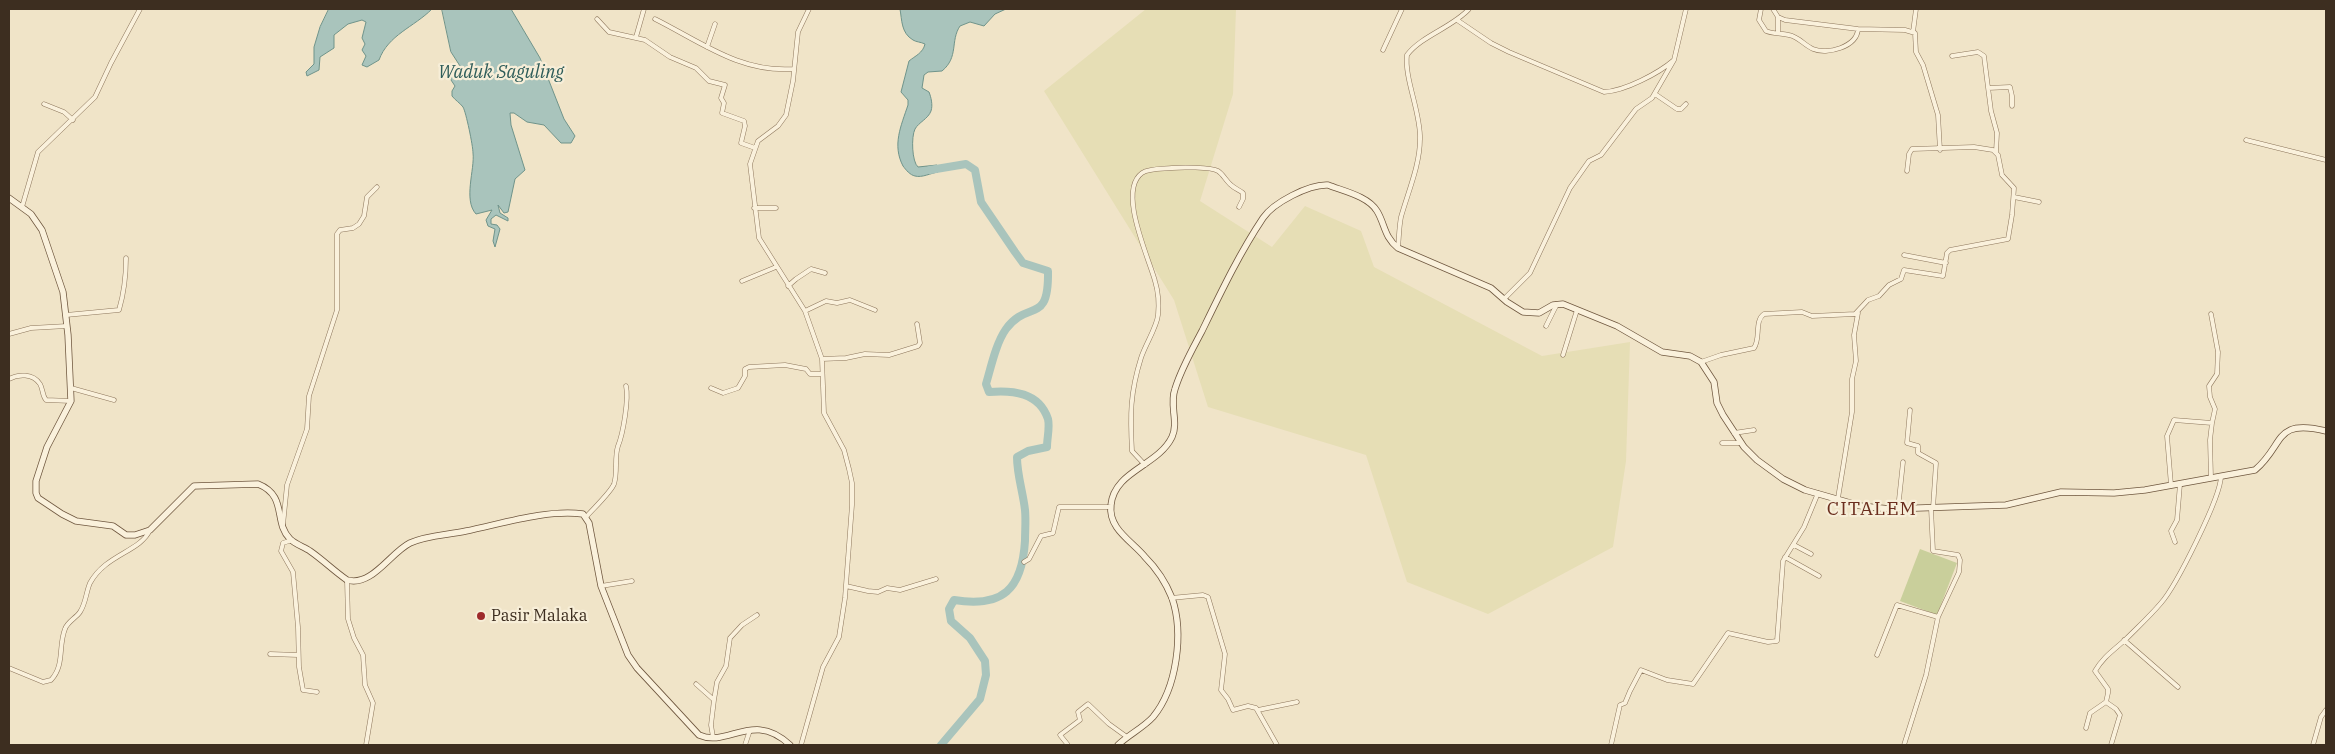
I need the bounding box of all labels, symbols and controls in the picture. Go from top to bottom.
water label: Waduk Saguling [438,62,564,84]
district label: CITALEM [1826,499,1918,521]
place label: Pasir Malaka [491,606,587,626]
marker: Pasir Malaka [475,610,487,622]

